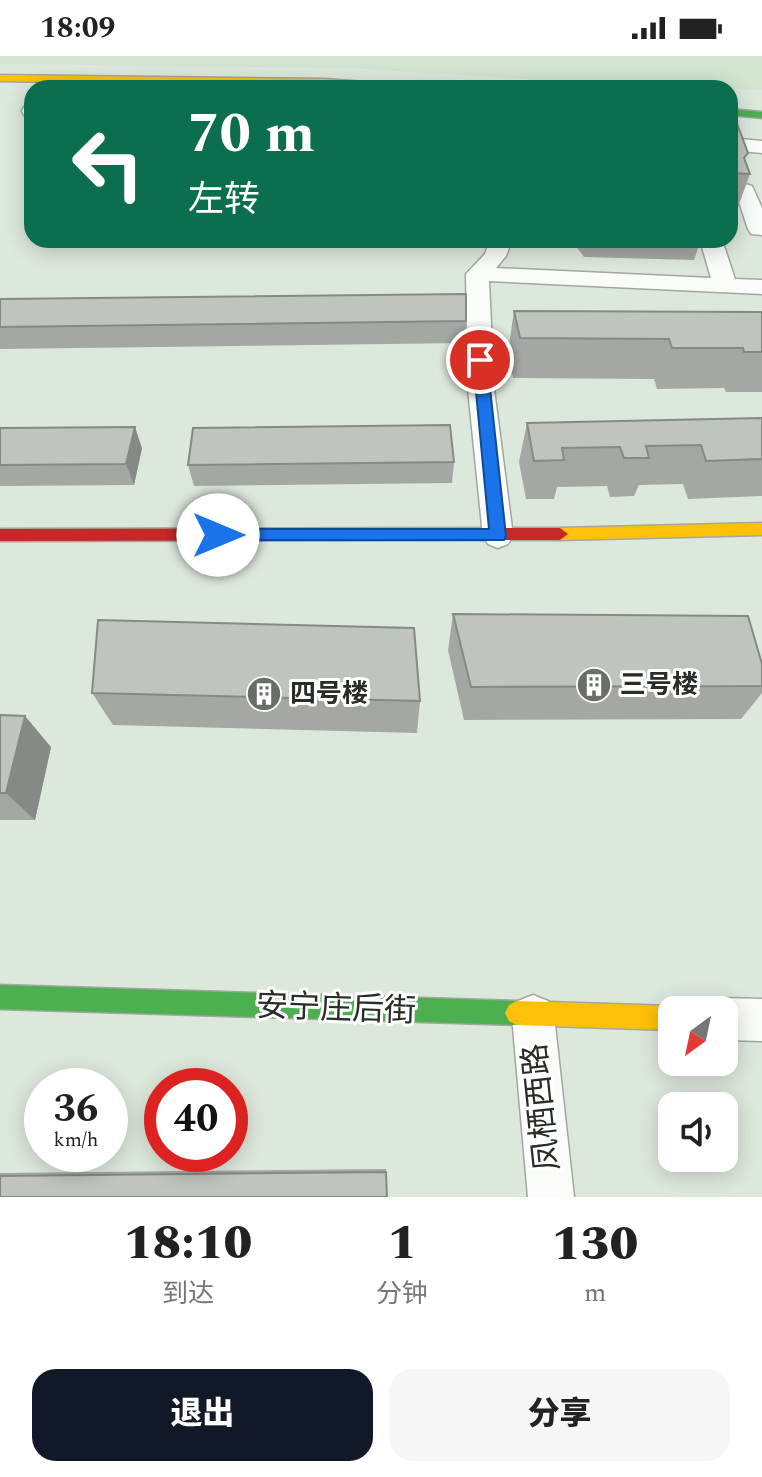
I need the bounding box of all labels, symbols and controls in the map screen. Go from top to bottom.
text: 18:09 [40,5,115,51]
text: 70 m [188,92,315,177]
icon: left [56,112,160,216]
text: 左转 [188,173,260,228]
pin [446,326,514,394]
icon: arrive [458,338,502,382]
position arrow [176,493,260,577]
place label: 三号楼 [620,665,698,705]
building icon: 三号楼 [575,666,613,704]
place label: 四号楼 [290,674,368,714]
building icon: 四号楼 [245,675,283,713]
street label: 安宁庄后街 [255,982,417,1036]
north arrow [658,996,738,1076]
map controls [658,996,738,1172]
street label: 凤栖西路 [511,1041,573,1173]
speed limit sign: 40 [144,1068,248,1172]
text: 36 [54,1079,98,1140]
button: sound [658,1092,738,1172]
text: km/h [54,1125,99,1155]
text: 18:10 [124,1207,252,1280]
text: 1 [388,1207,417,1280]
text: 130 [552,1208,638,1281]
text: m [584,1273,606,1313]
text: 到达 [162,1274,214,1314]
text: 分钟 [376,1274,428,1314]
button: 退出 [32,1369,373,1461]
button: 分享 [389,1369,730,1461]

